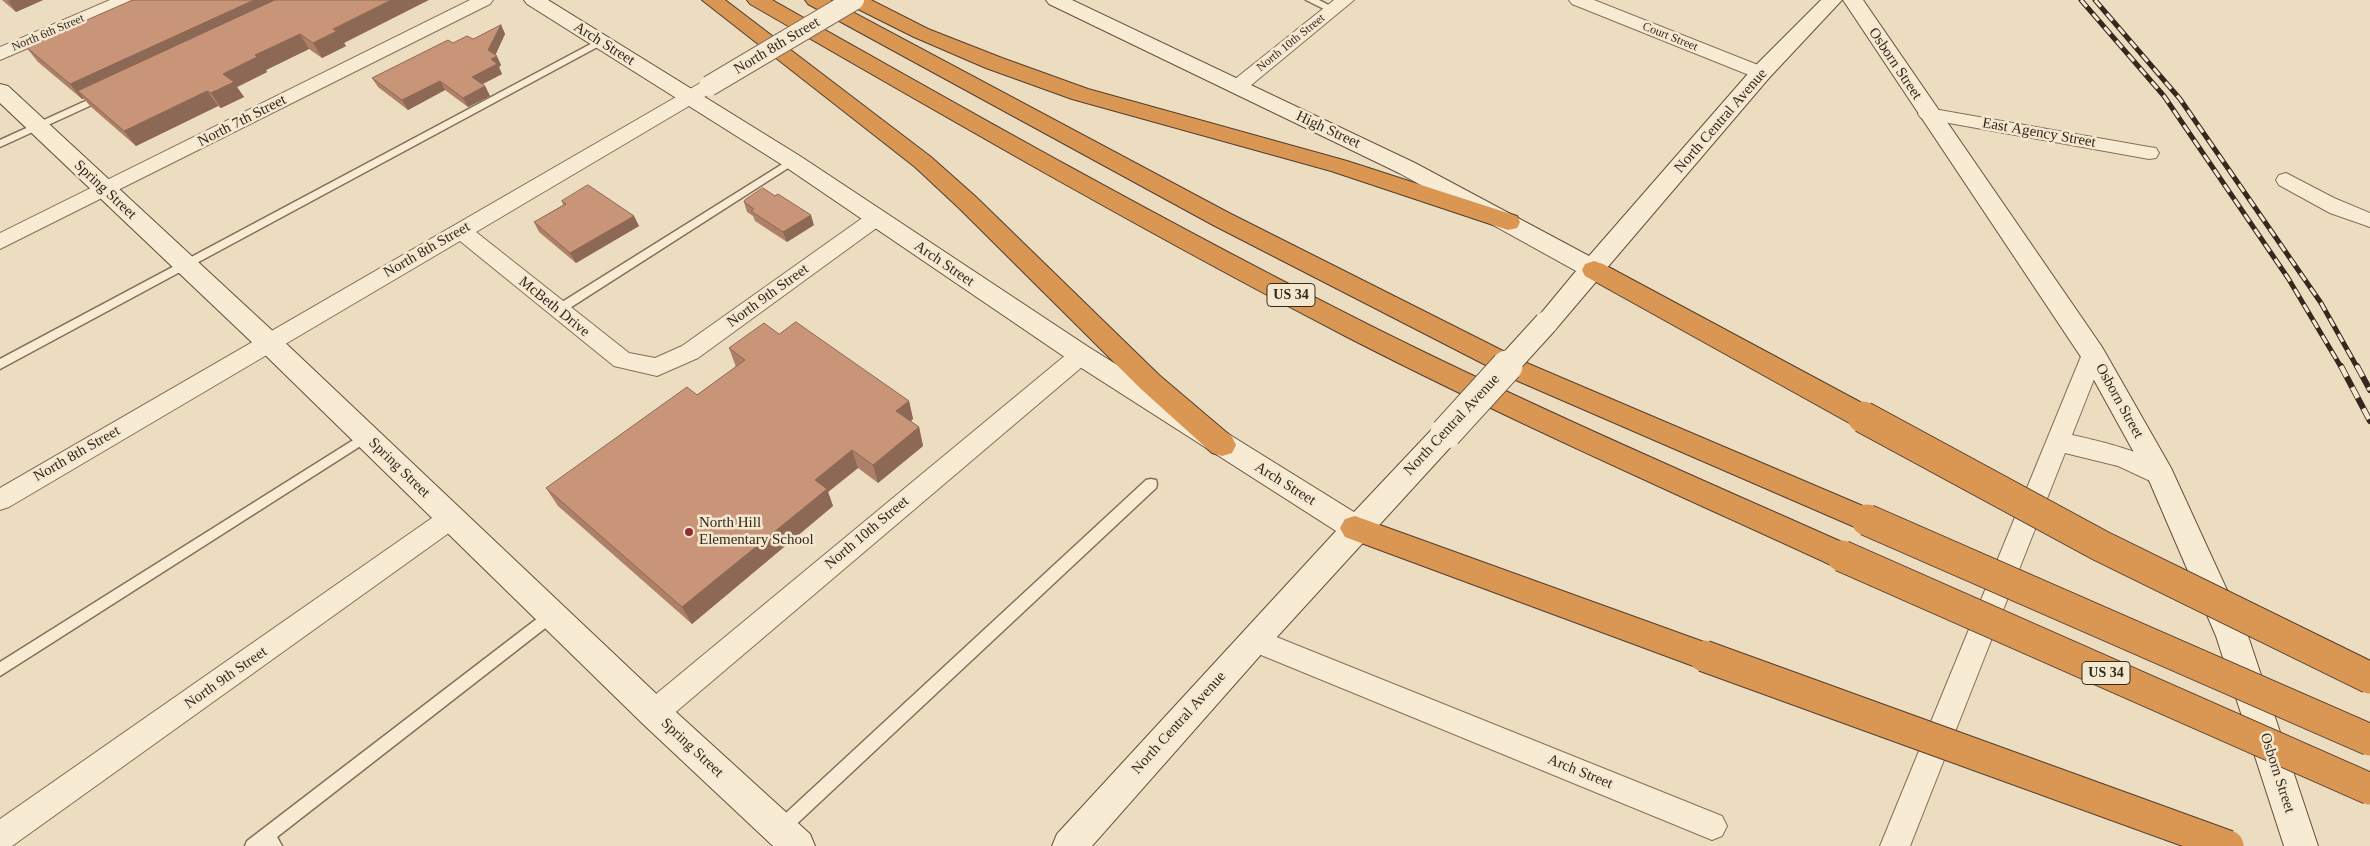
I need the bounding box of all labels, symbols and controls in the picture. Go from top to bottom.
street label: North 6th Street [10,11,86,55]
street label: North 10th Street [1254,11,1328,75]
street label: North 8th Street [731,13,823,79]
street label: Arch Street [570,18,638,70]
street label: Court Street [1640,19,1700,55]
street label: Osborn Street [1864,25,1926,103]
street label: North Central Avenue [1671,65,1771,177]
street label: North 7th Street [195,91,289,151]
street label: High Street [1293,107,1363,153]
street label: East Agency Street [1981,114,2097,152]
street label: Spring Street [70,157,140,223]
street label: North 8th Street [381,218,473,282]
street label: Arch Street [910,237,978,291]
street label: North 9th Street [724,260,812,332]
street label: McBeth Drive [515,273,593,341]
road number: US 34 [1267,284,1315,306]
street label: Osborn Street [2091,360,2147,442]
street label: North Central Avenue [1400,371,1504,479]
street label: North 8th Street [31,422,123,486]
street label: Spring Street [364,434,434,502]
street label: Arch Street [1251,458,1319,510]
street label: North 10th Street [821,493,913,573]
place label: North Hill Elementary School [699,514,814,549]
marker: North Hill Elementary School [683,526,695,538]
street label: North 9th Street [181,643,271,713]
road number: US 34 [2082,661,2130,684]
street label: North Central Avenue [1128,668,1230,778]
street label: Spring Street [657,715,727,781]
street label: Osborn Street [2256,731,2298,815]
street label: Arch Street [1545,751,1615,793]

